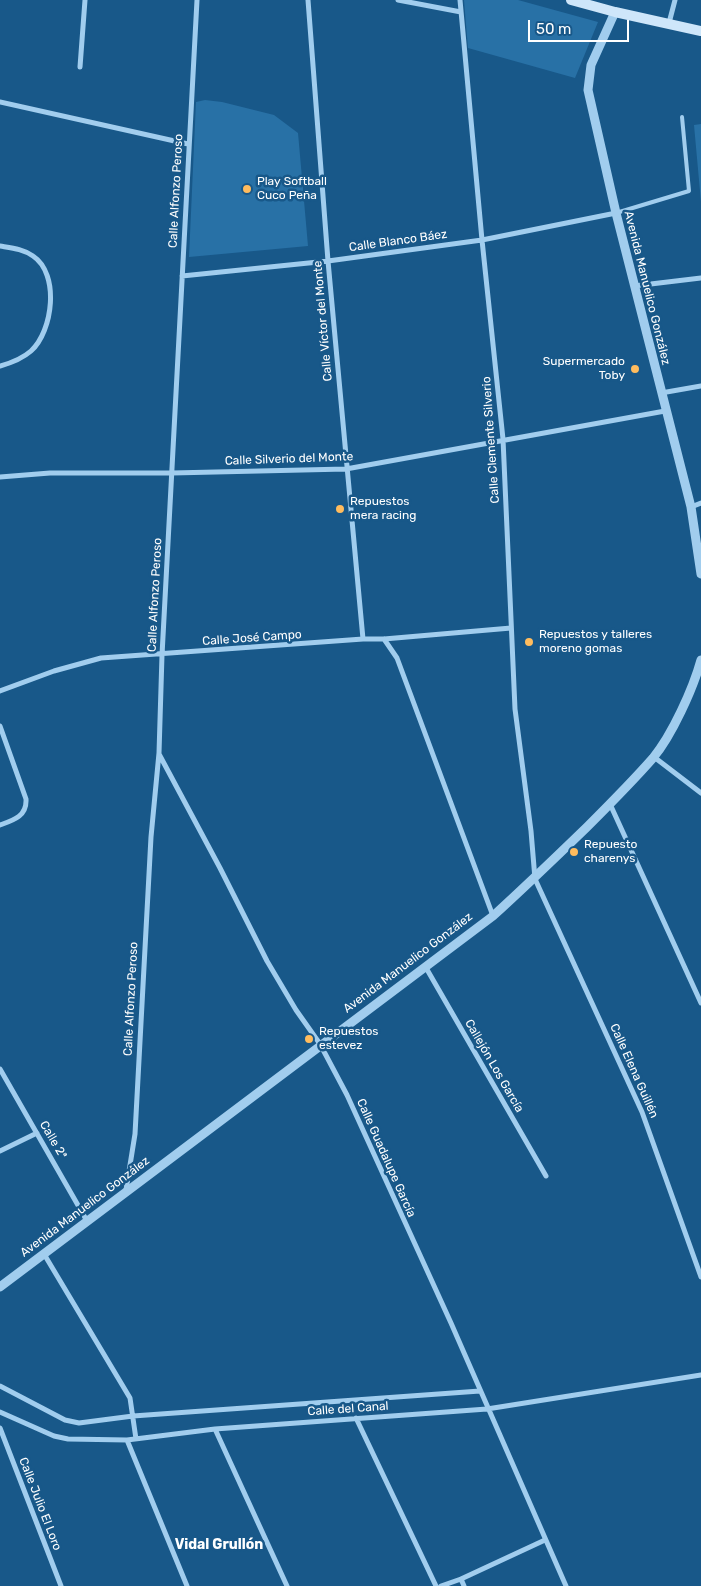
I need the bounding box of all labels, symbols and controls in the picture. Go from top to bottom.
scale bar [531,10,632,42]
text: 50 m [536,20,571,38]
street label: Calle Alfonzo Peroso [166,134,186,248]
place label: Play Softball Cuco Peña [257,175,327,203]
marker: Play Softball Cuco Peña [241,183,253,195]
street label: Avenida Manuelico González [621,210,673,366]
street label: Calle Blanco Báez [348,227,448,255]
street label: Calle Víctor del Monte [311,260,335,382]
place label: Supermercado Toby [543,355,625,383]
marker: Supermercado Toby [629,363,641,375]
street label: Calle Clemente Silverio [479,376,503,504]
street label: Calle Silverio del Monte [225,450,353,468]
place label: Repuestos mera racing [350,495,416,523]
marker: Repuestos mera racing [334,503,346,515]
street label: Calle Alfonzo Peroso [145,538,165,652]
street label: Calle José Campo [202,627,302,649]
place label: Repuestos y talleres moreno gomas [539,628,652,656]
marker: Repuestos y talleres moreno gomas [523,636,535,648]
place label: Repuesto charenys [584,838,637,866]
marker: Repuesto charenys [568,846,580,858]
street label: Avenida Manuelico González [341,910,475,1016]
street label: Calle Alfonzo Peroso [121,942,141,1056]
street label: Callejón Los García [461,1017,527,1115]
street label: Calle Elena Guillén [607,1021,661,1121]
place label: Repuestos estevez [319,1025,378,1053]
marker: Repuestos estevez [303,1033,315,1045]
street label: Calle Guadalupe García [353,1096,419,1220]
street label: Calle 2ª [36,1118,70,1162]
street label: Avenida Manuelico González [18,1154,152,1260]
street label: Calle del Canal [307,1399,389,1419]
street label: Calle Julio El Loro [16,1455,64,1553]
district label: Vidal Grullón [175,1537,263,1553]

